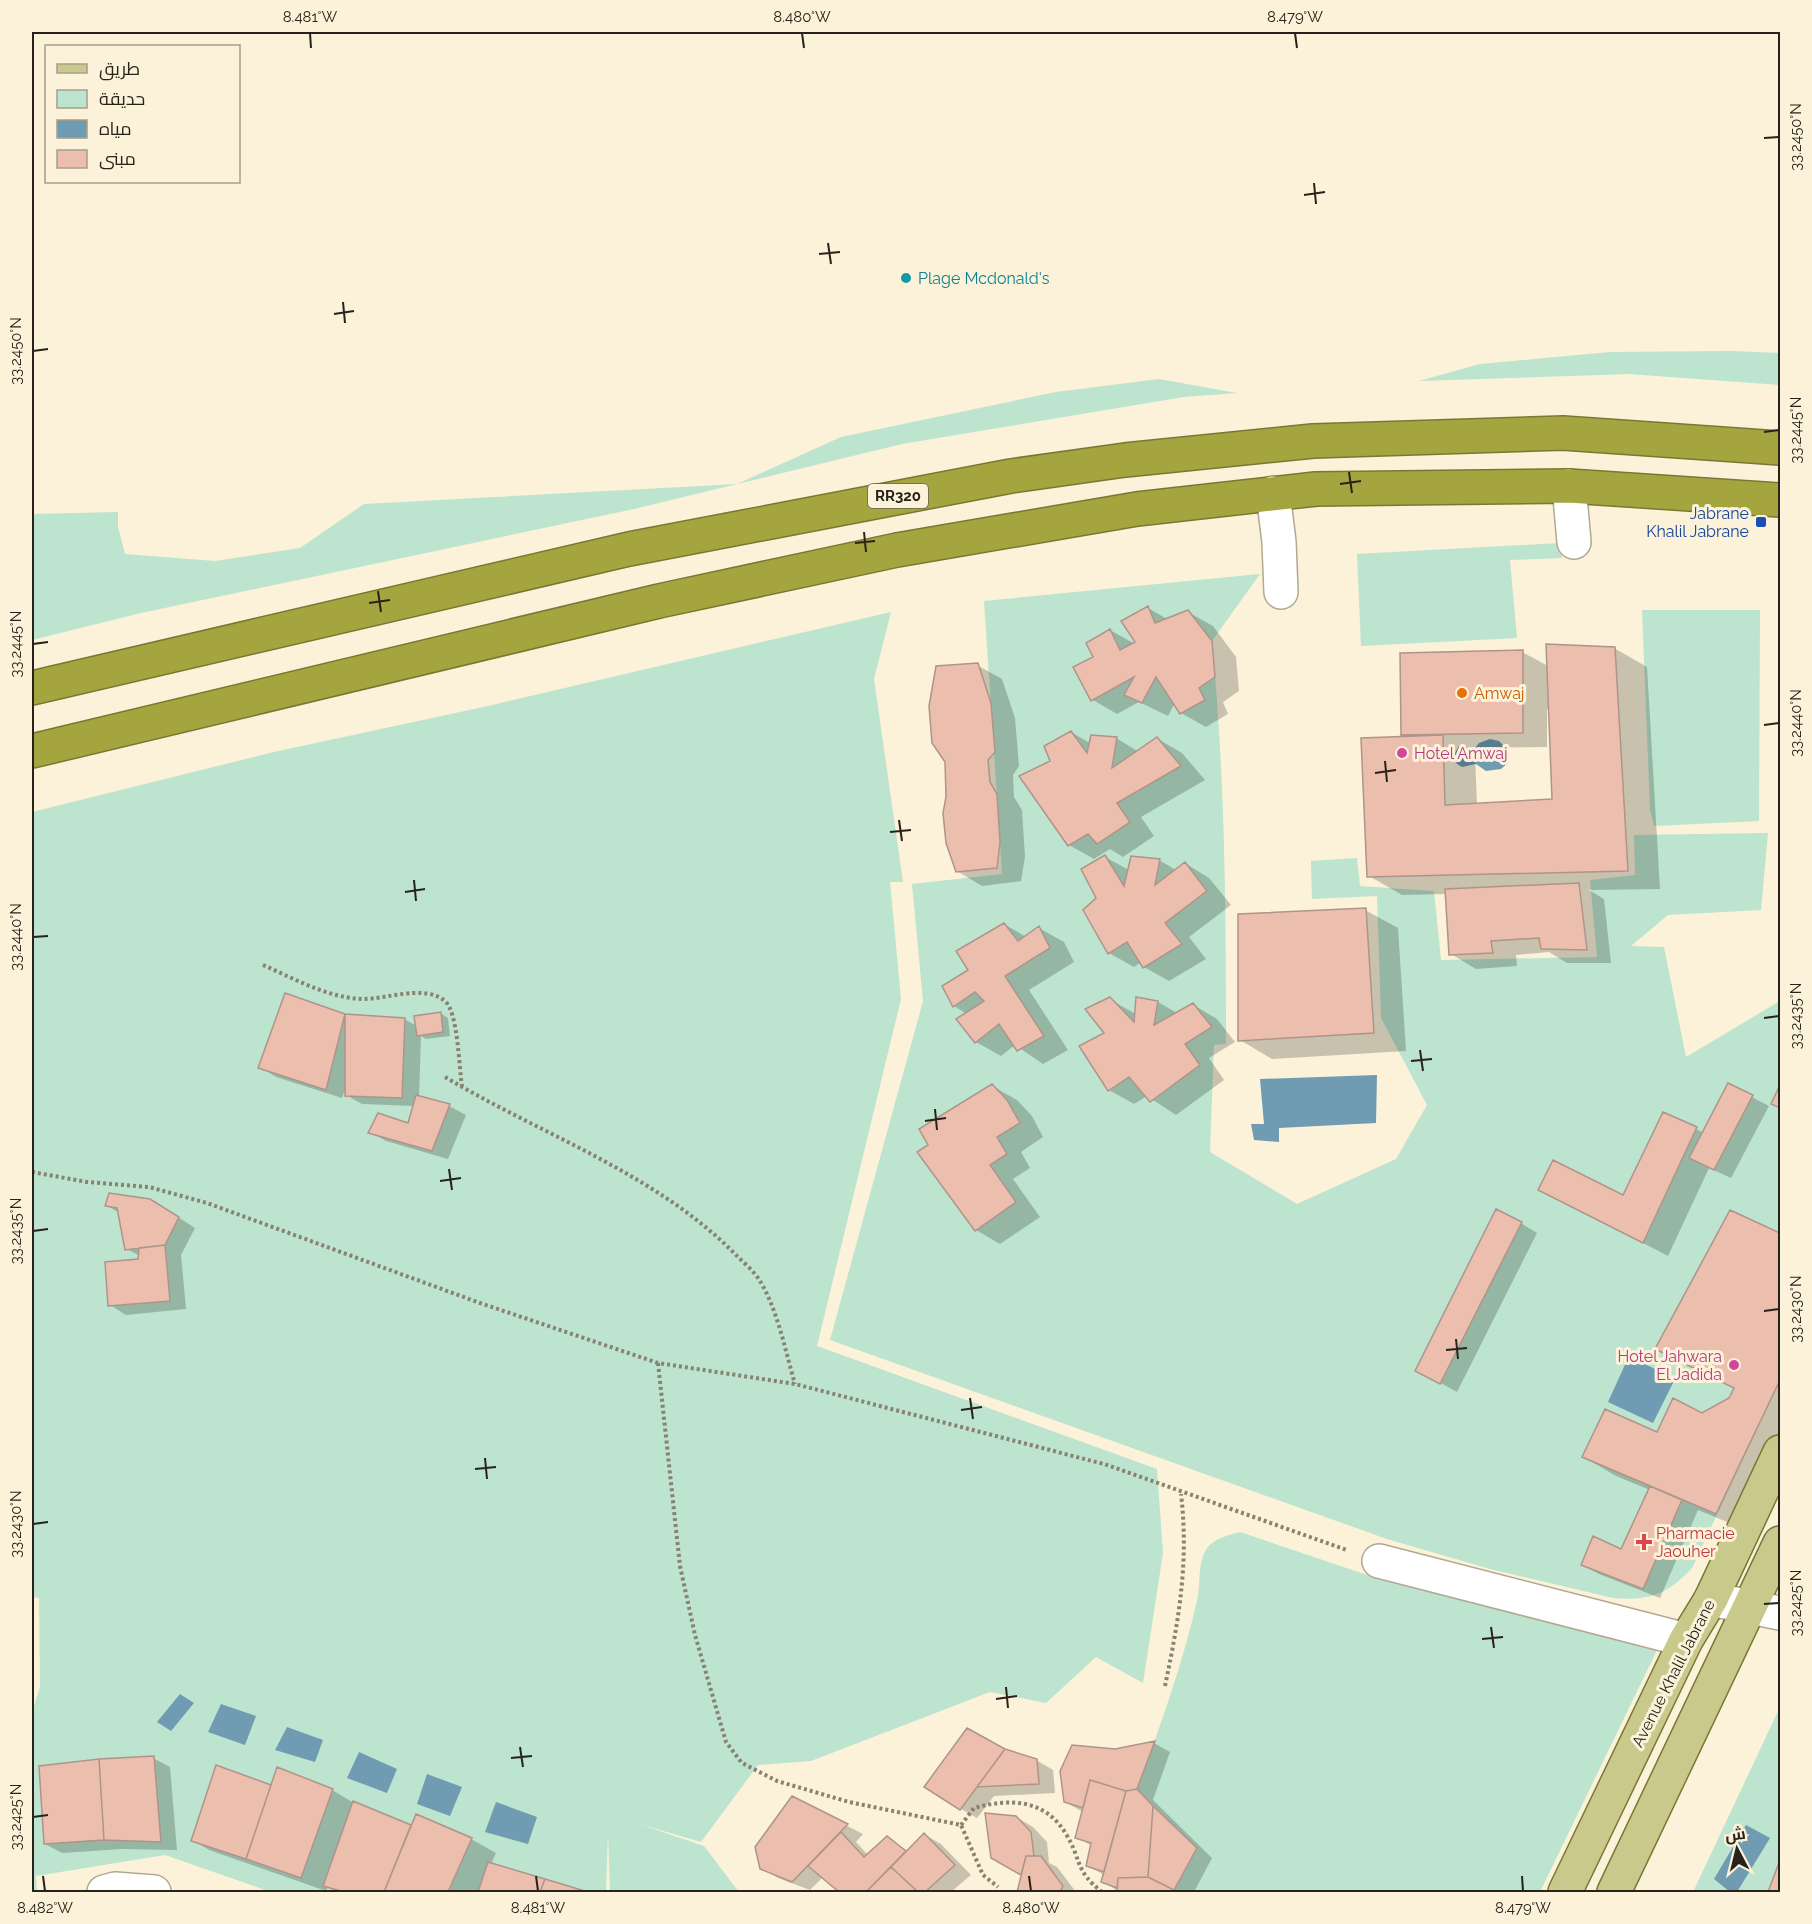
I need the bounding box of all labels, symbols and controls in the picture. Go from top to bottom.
text: 8.481°W [283,8,338,26]
text: 8.480°W [773,8,831,26]
text: 8.479°W [1267,8,1323,26]
legend [45,45,240,183]
text: طريق [99,58,140,81]
text: حديقة [99,88,145,109]
text: 33.2450°N [1787,103,1805,171]
text: مياه [99,118,132,139]
text: مبنى [99,148,136,170]
place label: Plage Mcdonald's [918,269,1050,288]
marker: Plage Mcdonald's [899,271,913,285]
text: 33.2450°N [7,317,25,385]
text: 33.2445°N [1787,397,1805,463]
road number: RR320 [868,484,928,508]
place label: Jabrane Khalil Jabrane [1646,504,1749,541]
marker: Jabrane Khalil Jabrane [1754,515,1768,529]
text: 33.2445°N [7,611,25,677]
place label: Amwaj [1474,684,1524,703]
marker: Amwaj [1455,686,1469,700]
text: 33.2440°N [1787,689,1805,757]
place label: Hotel Amwaj [1414,744,1508,763]
marker: Hotel Amwaj [1395,746,1409,760]
text: 33.2440°N [7,903,25,971]
text: 33.2435°N [1787,983,1805,1049]
text: 33.2435°N [7,1198,25,1264]
text: 33.2430°N [1787,1275,1805,1343]
place label: Hotel Jahwara El Jadida [1618,1347,1722,1384]
marker: Hotel Jahwara El Jadida [1727,1358,1741,1372]
text: 33.2430°N [7,1490,25,1558]
place label: Pharmacie Jaouher [1656,1524,1735,1561]
marker: Pharmacie Jaouher [1637,1535,1651,1549]
text: 33.2425°N [1787,1570,1805,1636]
street label: Avenue Khalil Jabrane [1628,1596,1719,1750]
text: 33.2425°N [7,1784,25,1850]
north arrow [1707,1819,1767,1879]
text: ش [1724,1824,1747,1845]
text: 8.482°W [17,1899,73,1917]
text: 8.481°W [511,1899,566,1917]
text: 8.480°W [1002,1899,1060,1917]
text: 8.479°W [1495,1899,1551,1917]

